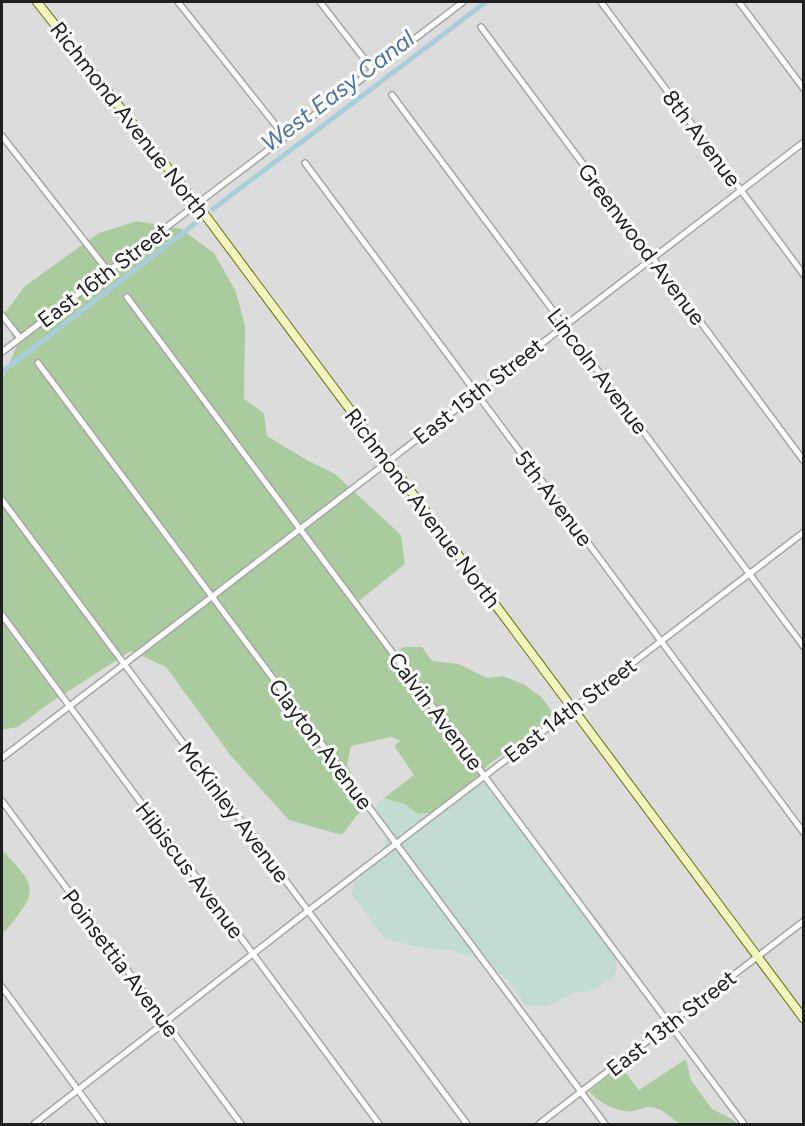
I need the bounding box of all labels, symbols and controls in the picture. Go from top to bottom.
street label: Richmond Avenue North [44,16,215,224]
water label: West Easy Canal [255,23,420,158]
street label: 8th Avenue [657,85,747,192]
street label: Greenwood Avenue [572,158,711,331]
street label: East 16th Street [32,217,174,334]
street label: Lincoln Avenue [542,303,654,439]
street label: East 15th Street [408,332,549,451]
street label: Richmond Avenue North [339,403,506,613]
street label: 5th Avenue [509,445,598,552]
street label: Calvin Avenue [383,647,489,776]
street label: East 14th Street [499,652,642,769]
street label: Clayton Avenue [263,674,378,815]
street label: McKinley Avenue [172,737,295,888]
street label: Hibiscus Avenue [129,797,250,944]
street label: Poinsettia Avenue [56,884,185,1042]
street label: East 13th Street [601,964,741,1082]

